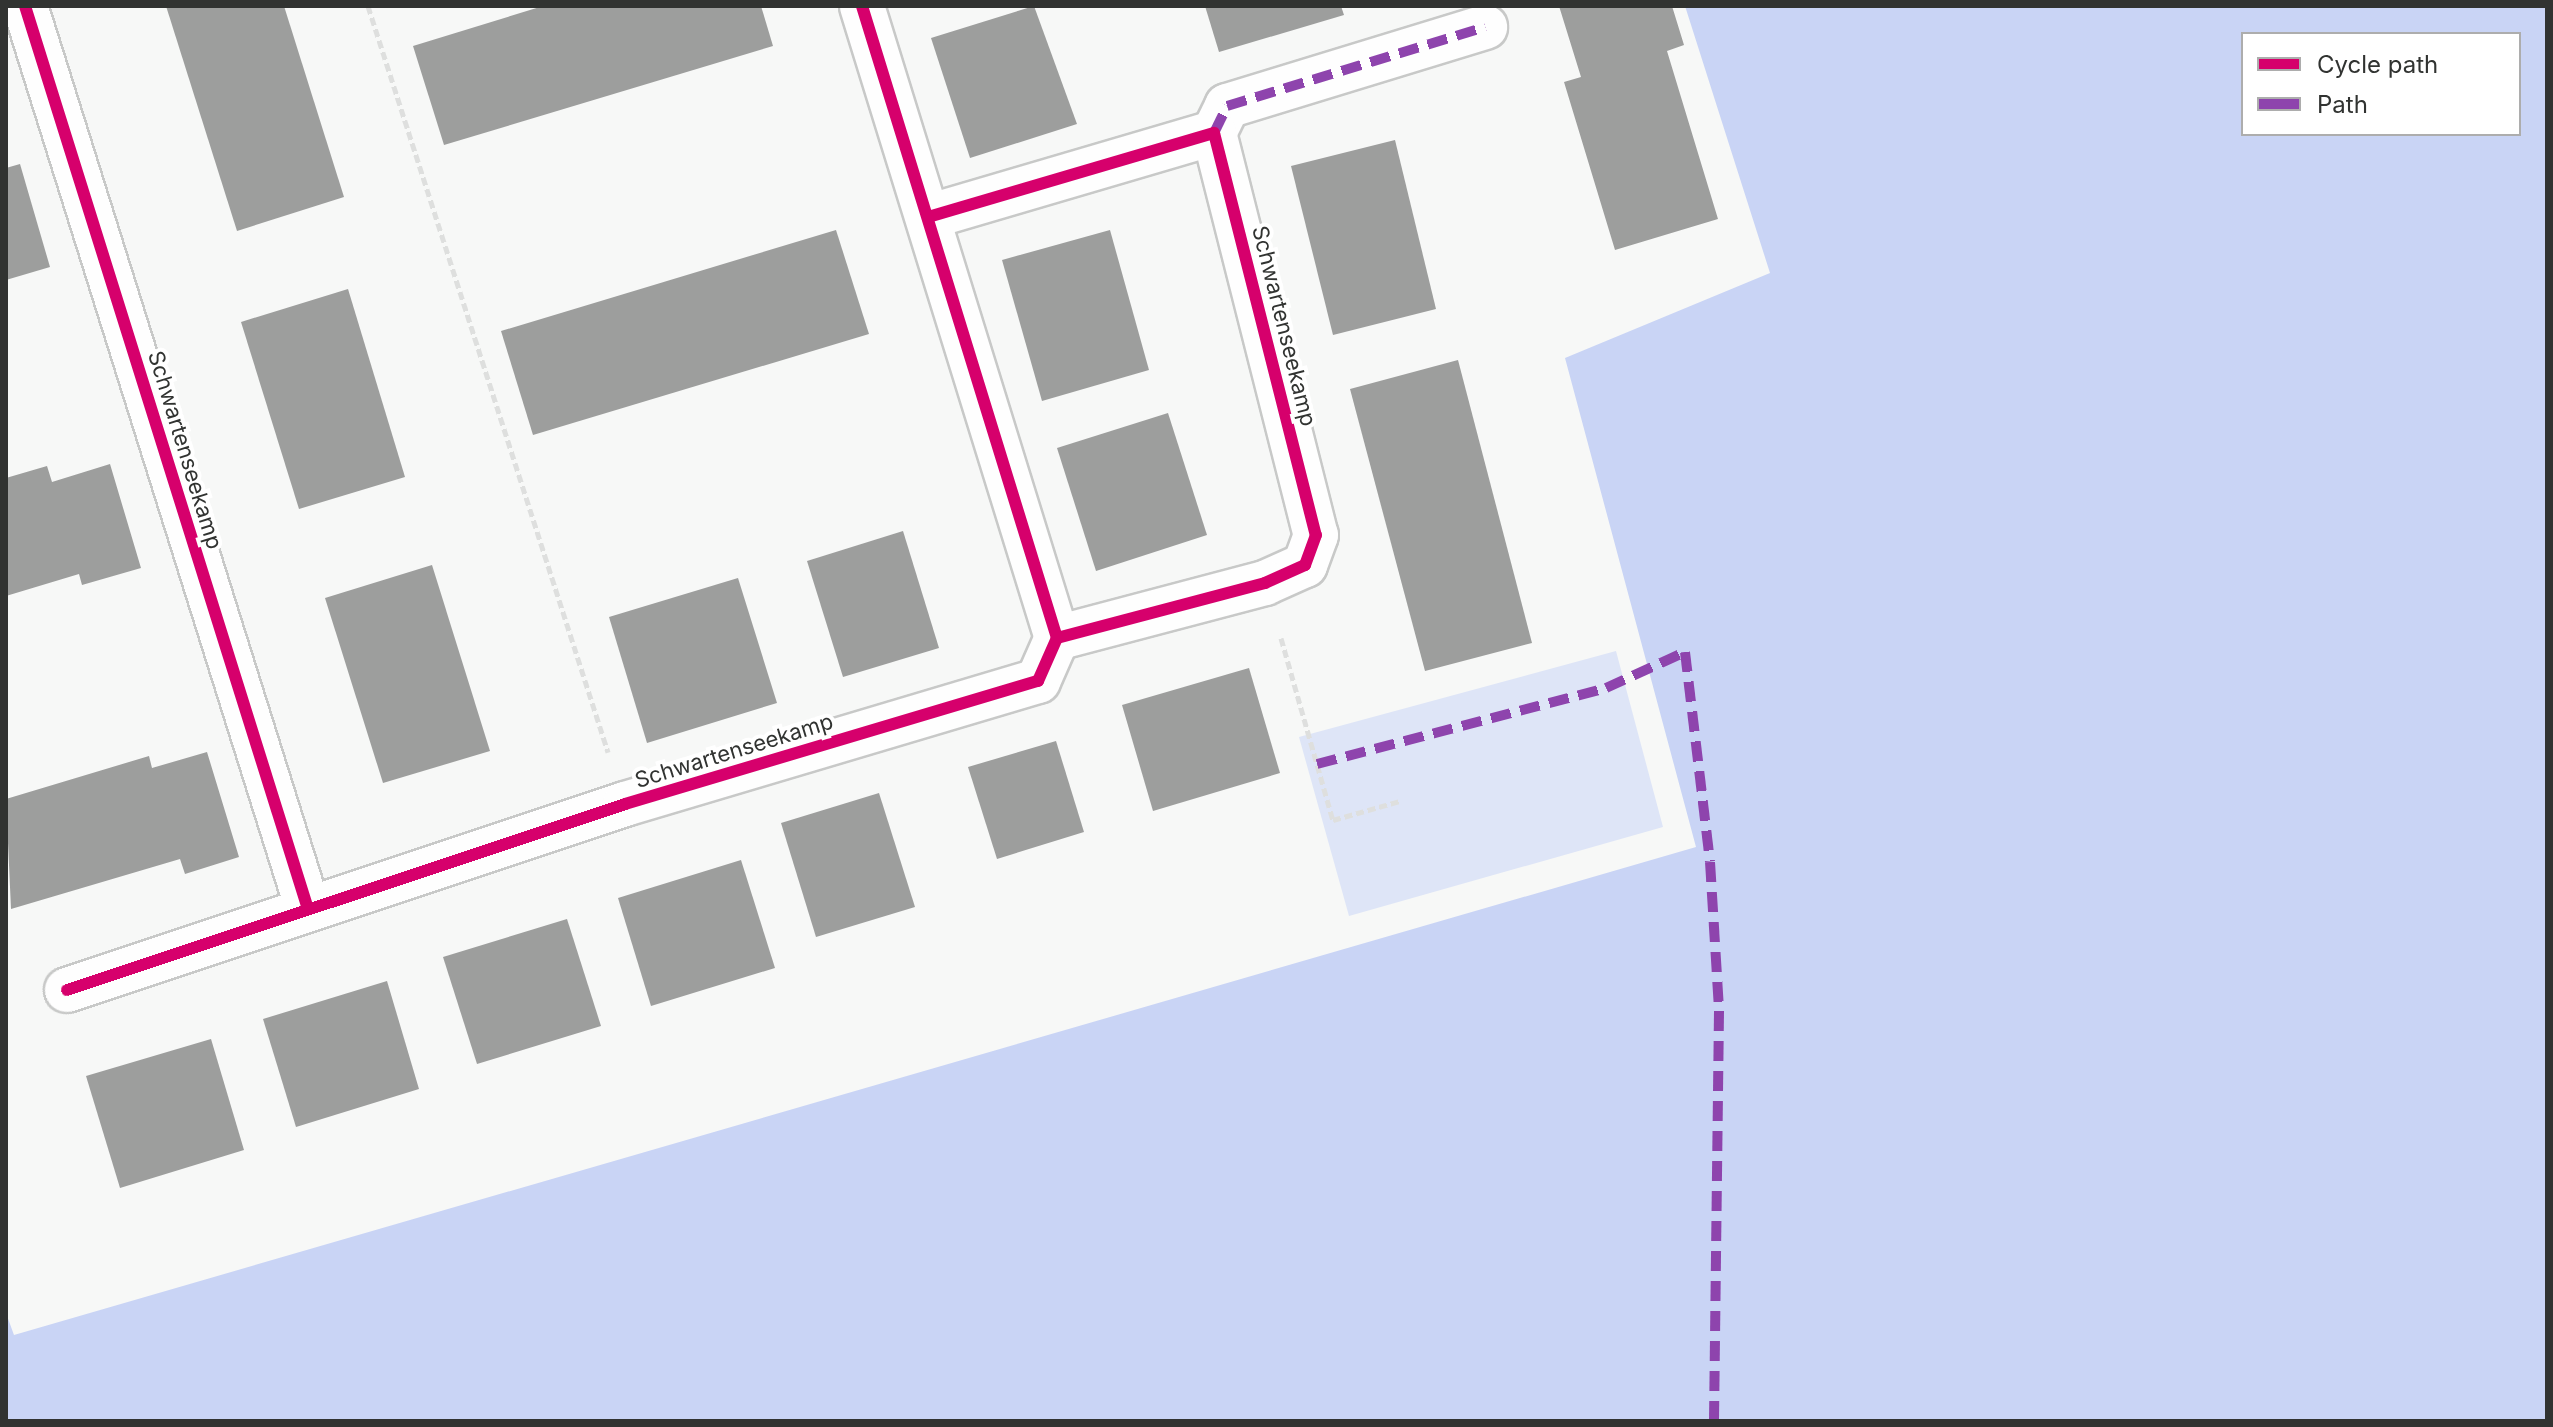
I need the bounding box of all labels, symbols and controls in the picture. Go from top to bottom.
legend [2241,32,2521,136]
text: Cycle path [2317,50,2438,79]
text: Path [2317,90,2368,119]
street label: Schwartenseekamp [1246,223,1322,429]
street label: Schwartenseekamp [142,348,228,552]
street label: Schwartenseekamp [632,708,836,794]

